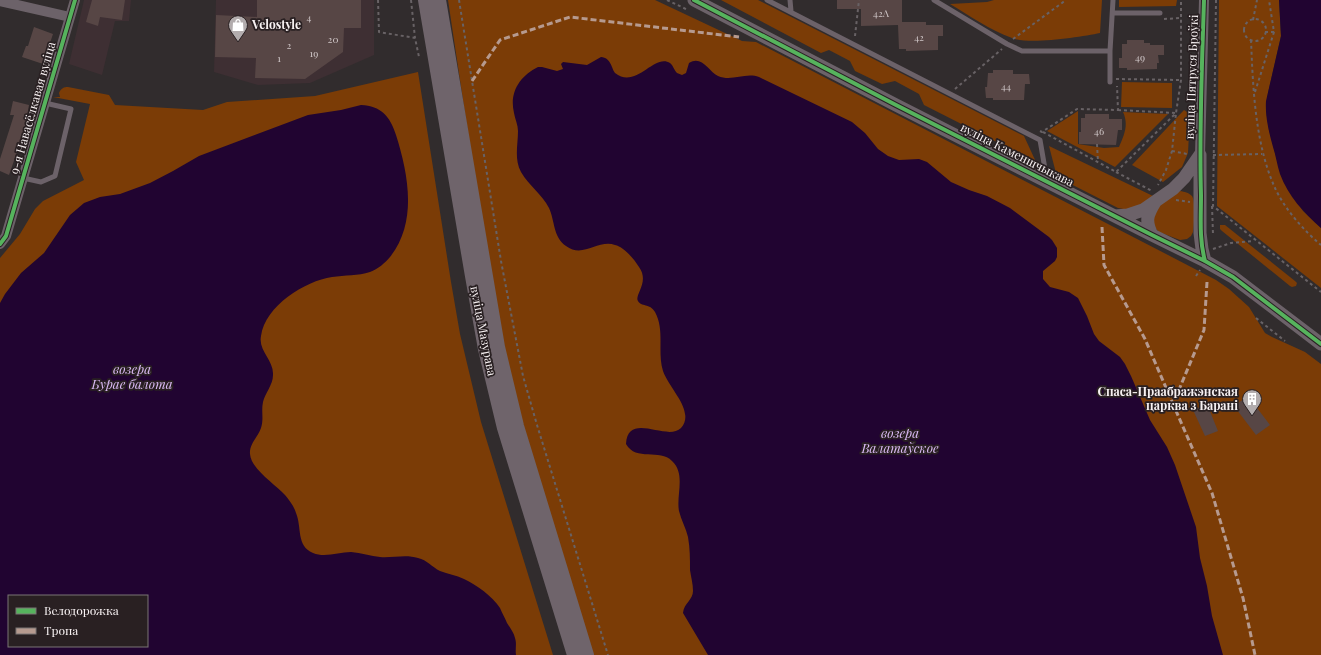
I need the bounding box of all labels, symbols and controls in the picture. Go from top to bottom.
house number: 42А [873,6,890,20]
house number: 4 [307,10,312,24]
shop icon: Velostyle [227,14,249,42]
street label: вуліца Пятруся Броўкі [1181,14,1201,140]
place label: Velostyle [251,16,301,32]
house number: 42 [914,30,924,44]
house number: 20 [328,32,338,46]
house number: 2 [287,38,292,52]
street label: 9-я Навасёлкавая вуліца [5,40,59,176]
house number: 19 [310,46,318,60]
house number: 49 [1135,50,1145,64]
house number: 1 [277,51,281,65]
house number: 44 [1001,79,1011,93]
street label: вуліца Каменшчыкава [958,119,1077,190]
house number: 46 [1094,124,1104,138]
street label: вуліца Мазурава [467,284,501,377]
water label: возера Бурае балота [91,360,173,392]
place label: Спаса-Праабражэнская царква з Барані [1097,383,1238,413]
building icon: Спаса-Праабражэнская царква з Барані [1241,388,1263,416]
water label: возера Валатаўское [860,424,939,456]
legend [8,595,148,647]
text: Велодорожка [44,602,119,618]
text: Тропа [44,622,78,638]

